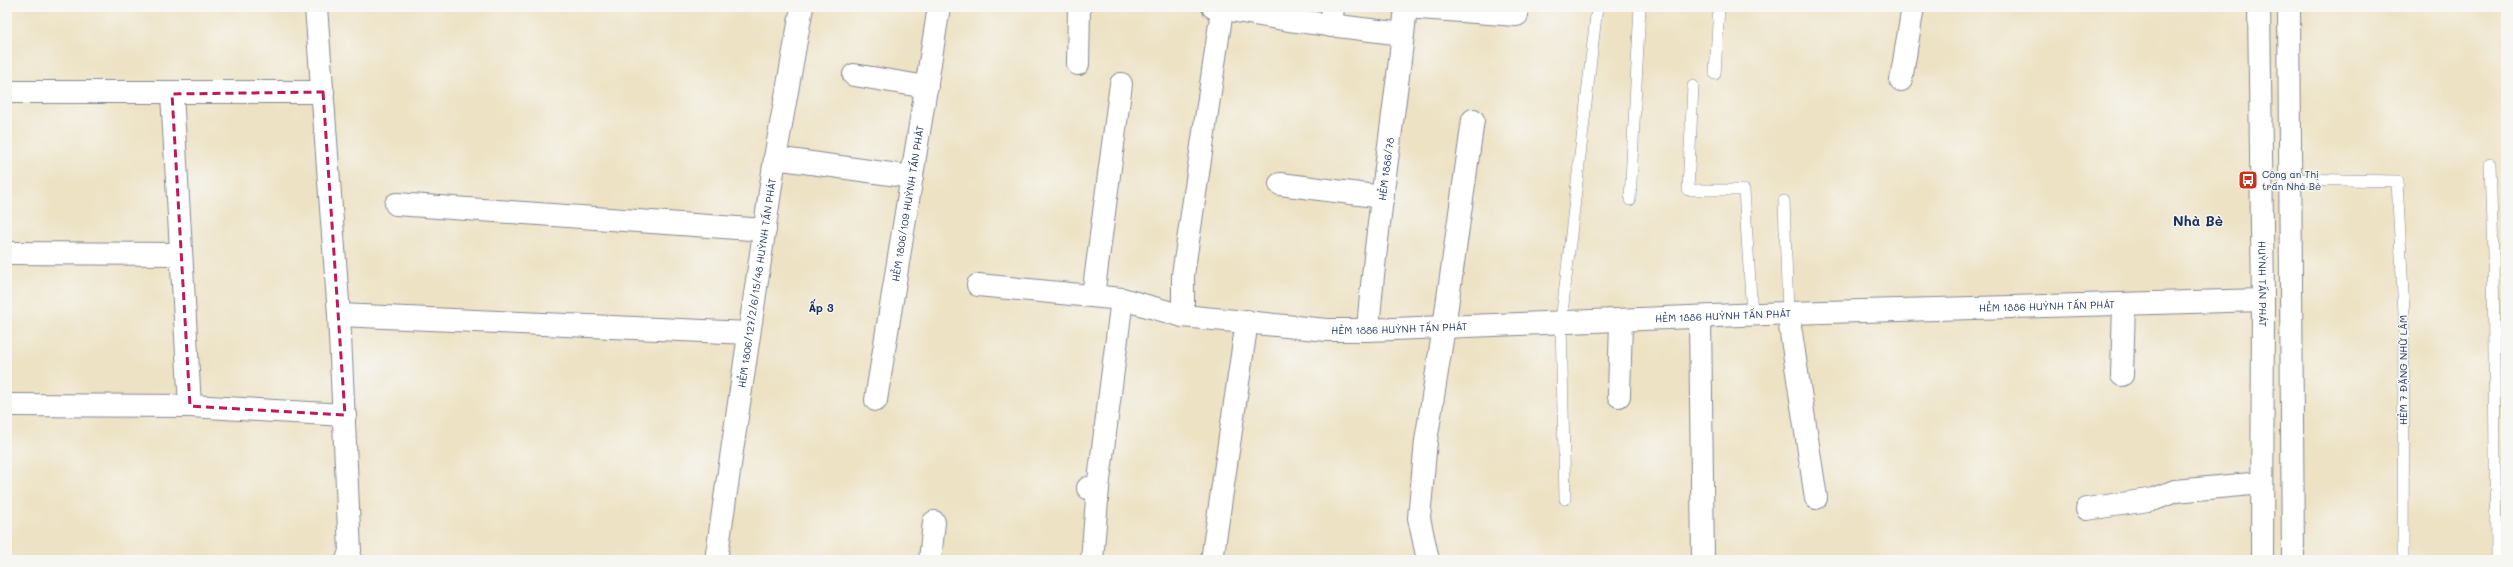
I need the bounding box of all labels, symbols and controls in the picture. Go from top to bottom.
street label: HẺM 1806/109 HUỲNH TẤN PHÁT [888,124,927,283]
street label: HẺM 1886/78 [1375,137,1397,201]
place label: Công an Thị trấn Nhà Bè [2262,167,2321,193]
bus stop icon: Công an Thị trấn Nhà Bè [2237,169,2259,191]
street label: HẺM 1806/127/2/6/15/48 HUỲNH TẤN PHÁT [734,177,779,389]
district label: Nhà Bè [2173,211,2223,230]
street label: HUỲNH TẤN PHÁT [2255,241,2270,327]
street label: HẺM 1886 HUỲNH TẤN PHÁT [1979,297,2115,315]
district label: Ấp 3 [808,299,834,315]
street label: HẺM 1886 HUỲNH TẤN PHÁT [1655,306,1792,325]
street label: HẺM 7 ĐẶNG NHỮ LÂM [2396,315,2410,425]
street label: HẺM 1886 HUỲNH TẤN PHÁT [1331,319,1468,337]

